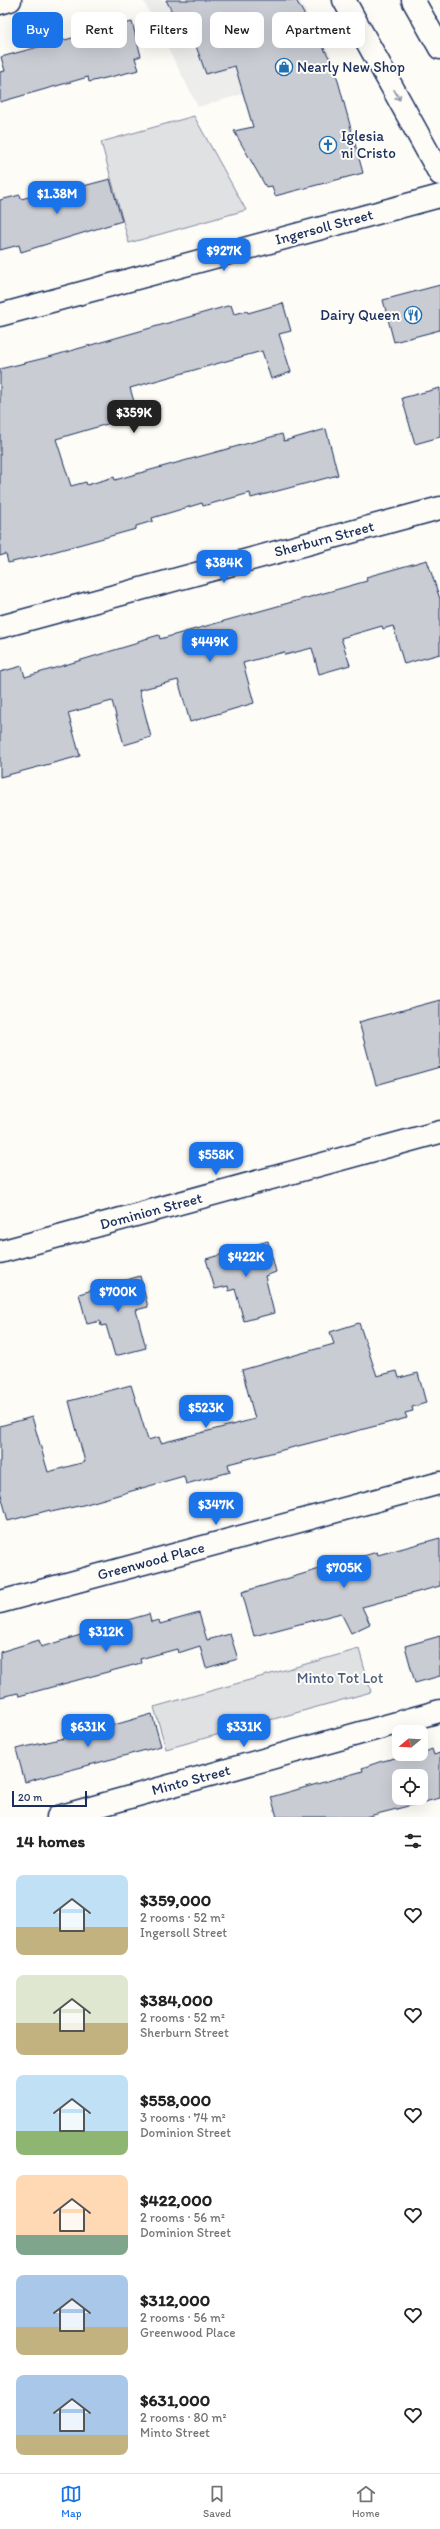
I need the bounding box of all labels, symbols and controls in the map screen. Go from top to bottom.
chip: Buy [12,12,63,48]
chip: Rent [71,12,127,48]
chip: Filters [135,12,202,48]
chip: New [210,12,264,48]
chip: Apartment [272,12,365,48]
shop icon: Nearly New Shop [274,57,294,77]
place label: Nearly New Shop [297,58,405,76]
one-way arrow [393,89,401,101]
place label: Iglesia ni Cristo [341,127,396,162]
church icon: Iglesia ni Cristo [318,135,338,155]
pin: $1.38M [24,181,90,215]
text: $1.38M [37,186,77,201]
street label: Ingersoll Street [273,205,375,249]
pin: $927K [196,238,252,272]
text: $927K [207,243,241,258]
restaurant icon: Dairy Queen [403,305,423,325]
place label: Dairy Queen [320,306,400,324]
pin: $359K [106,400,162,434]
text: $359K [116,405,152,420]
street label: Sherburn Street [272,517,376,561]
pin: $384K [196,550,252,584]
text: $384K [206,555,242,570]
pin: $449K [182,629,238,663]
text: $449K [191,634,229,649]
pin: $558K [188,1142,244,1176]
text: $558K [198,1147,234,1162]
street label: Dominion Street [98,1189,204,1233]
pin: $422K [218,1244,274,1278]
text: $422K [228,1249,264,1264]
pin: $700K [90,1279,146,1313]
text: $700K [99,1284,137,1299]
pin: $523K [178,1395,234,1429]
text: $523K [188,1400,224,1415]
pin: $347K [188,1492,244,1526]
text: $347K [198,1497,234,1512]
street label: Greenwood Place [95,1538,207,1584]
pin: $705K [316,1555,372,1589]
text: $705K [326,1560,362,1575]
pin: $312K [78,1619,134,1653]
text: $312K [89,1624,123,1639]
park label: Minto Tot Lot [297,1669,384,1687]
pin: $631K [60,1714,116,1748]
pin: $331K [216,1714,272,1748]
text: $631K [71,1719,105,1734]
text: $331K [226,1719,262,1734]
north arrow [392,1725,428,1761]
map controls [392,1725,428,1805]
street label: Minto Street [150,1761,233,1799]
button: locate [392,1769,428,1805]
scale bar [12,1789,87,1808]
text: 20 m [18,1791,42,1804]
icon: filters [402,1830,424,1852]
text: 14 homes [16,1831,85,1851]
text: $359,000 [140,1890,211,1910]
icon: home [48,1891,96,1939]
icon: heart [402,1904,424,1926]
text: 2 rooms · 52 m² [140,1910,225,1925]
text: Ingersoll Street [140,1925,227,1940]
text: $384,000 [140,1990,213,2010]
icon: home [48,1991,96,2039]
icon: heart [402,2004,424,2026]
text: 2 rooms · 52 m² [140,2010,225,2025]
text: Sherburn Street [140,2025,229,2040]
text: $558,000 [140,2090,211,2110]
icon: home [48,2091,96,2139]
icon: heart [402,2104,424,2126]
text: 3 rooms · 74 m² [140,2110,226,2125]
text: Dominion Street [140,2125,231,2140]
text: $422,000 [140,2190,212,2210]
icon: home [48,2191,96,2239]
icon: heart [402,2204,424,2226]
text: 2 rooms · 56 m² [140,2210,225,2225]
text: Dominion Street [140,2225,231,2240]
text: $312,000 [140,2290,210,2310]
icon: home [48,2291,96,2339]
icon: heart [402,2304,424,2326]
text: 2 rooms · 56 m² [140,2310,225,2325]
text: Greenwood Place [140,2325,236,2340]
text: $631,000 [140,2390,210,2410]
icon: home [48,2391,96,2439]
icon: heart [402,2404,424,2426]
text: 2 rooms · 80 m² [140,2410,227,2425]
text: Minto Street [140,2425,210,2440]
tab: Map [60,2483,82,2520]
tab: Saved [203,2483,231,2520]
tab: Home [352,2483,380,2520]

